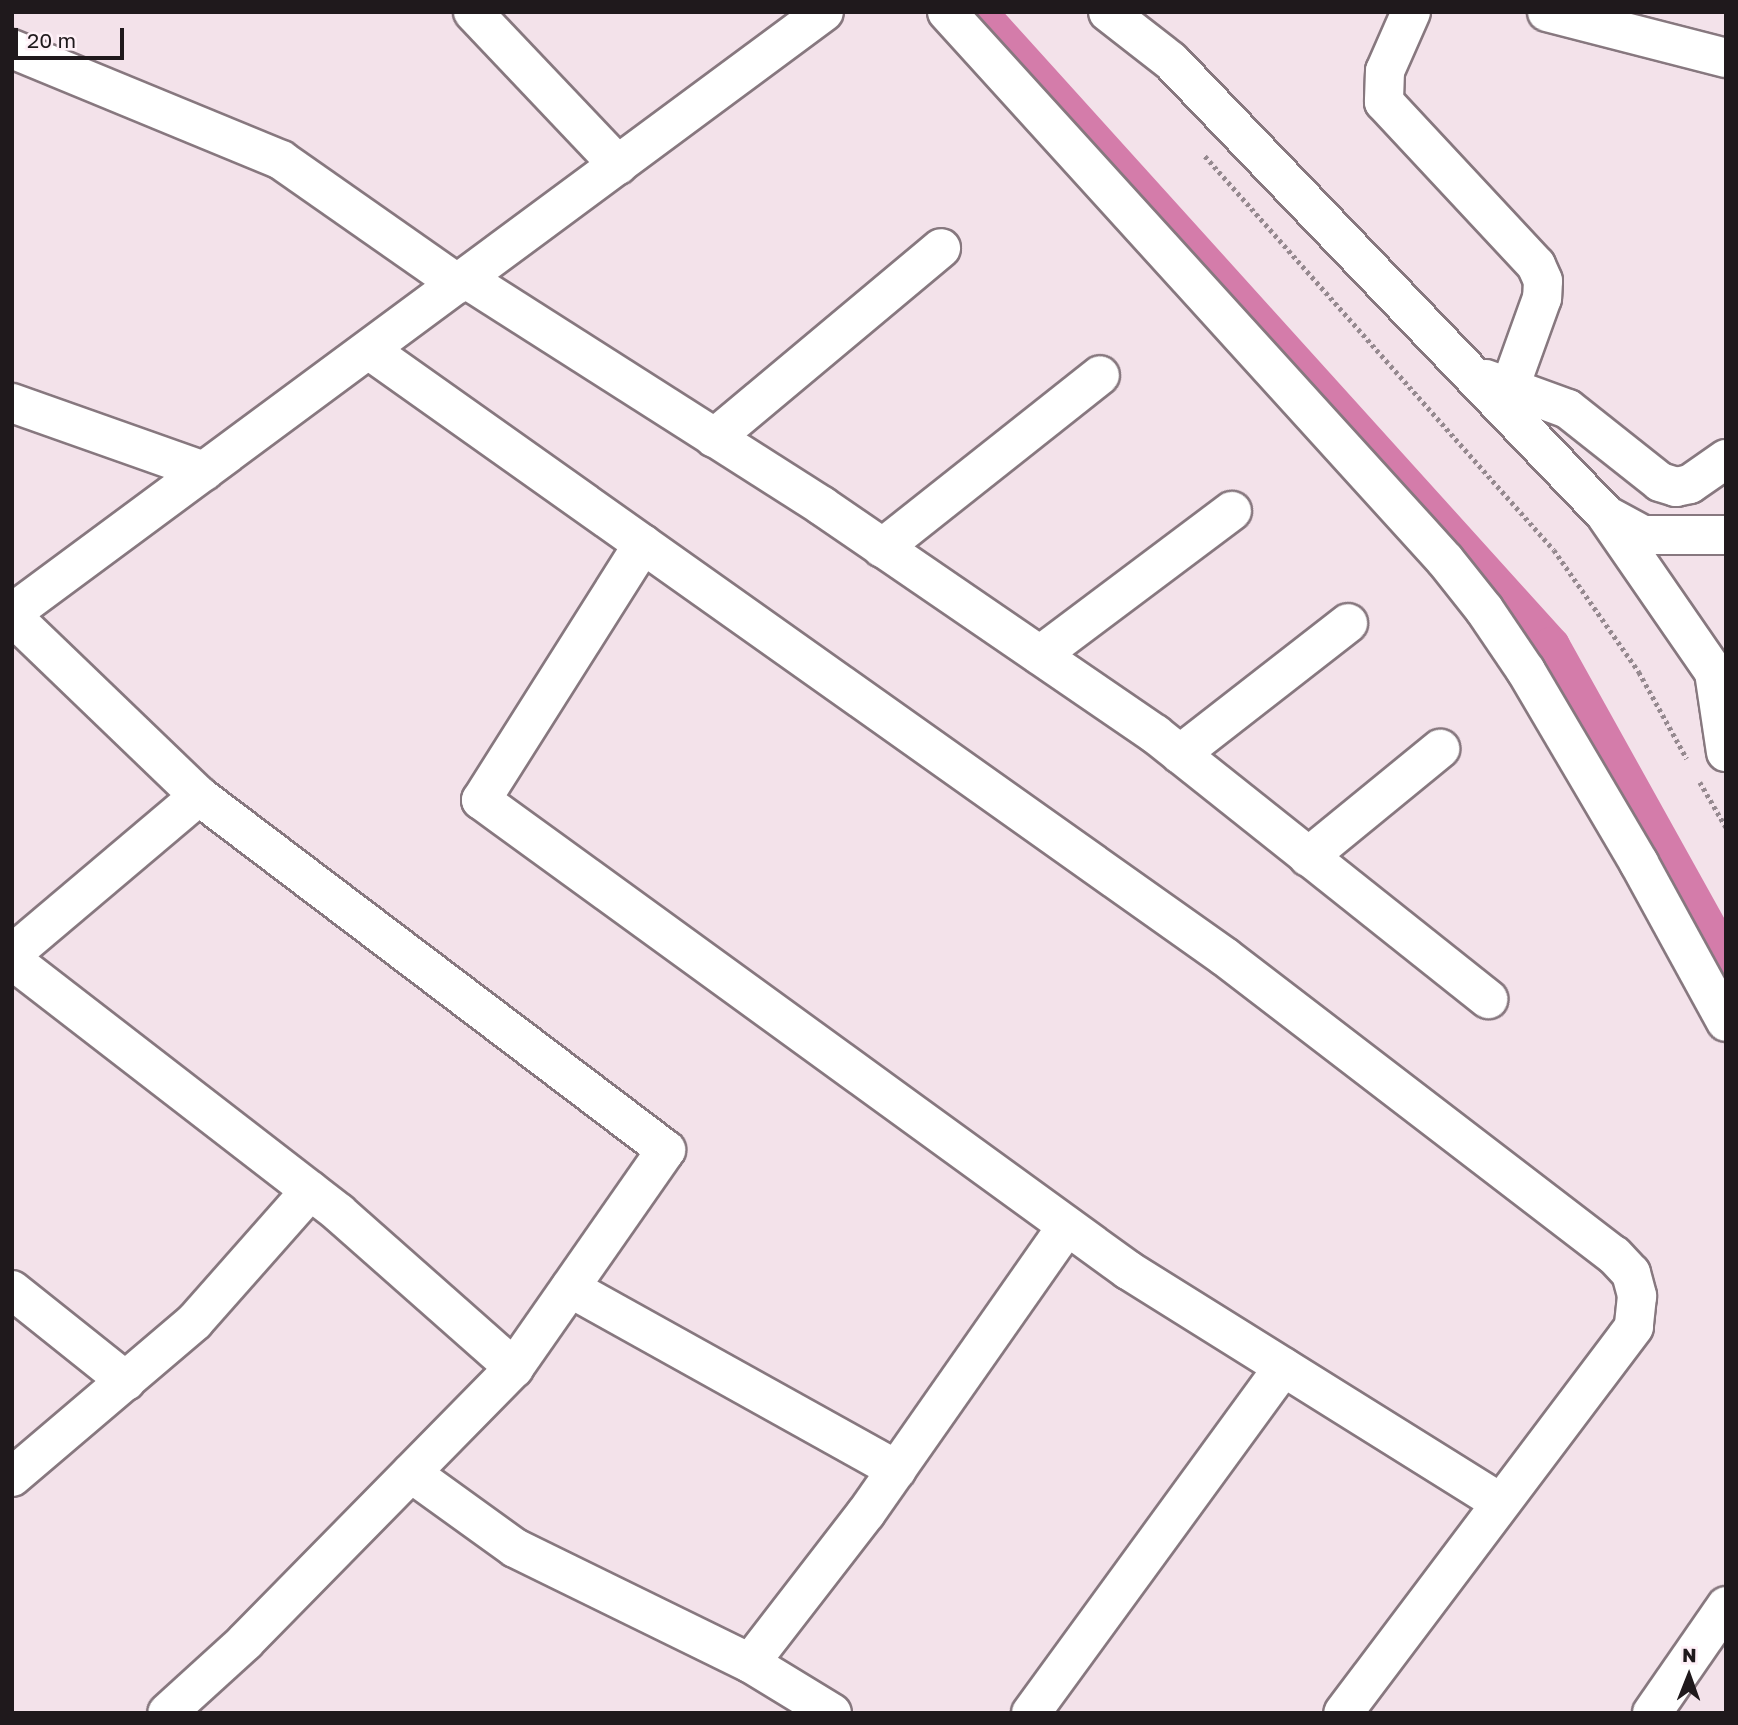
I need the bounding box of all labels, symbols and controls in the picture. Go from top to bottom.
scale bar [18,14,128,58]
text: 20 m [27,27,76,53]
north arrow [1654,1641,1724,1711]
text: N [1682,1643,1697,1666]

